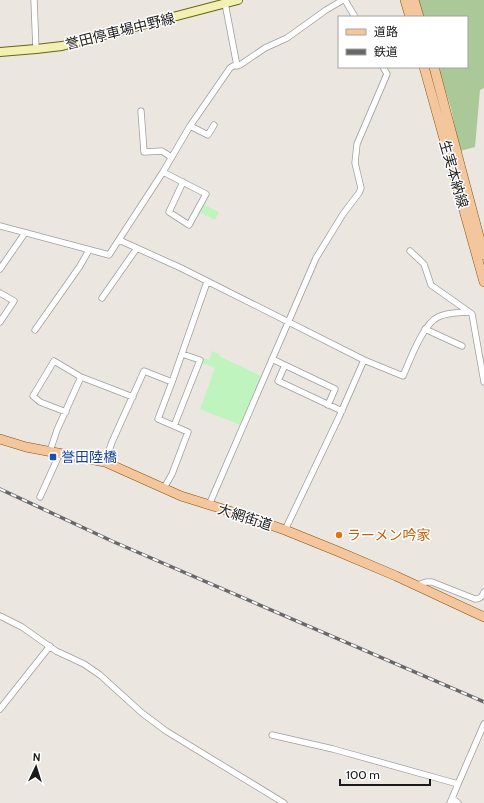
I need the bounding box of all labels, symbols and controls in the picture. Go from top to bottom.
street label: 誉田停車場中野線 [63,9,177,53]
legend [338,16,468,68]
text: 道路 [374,24,398,39]
text: 鉄道 [374,44,398,59]
street label: 生実本納線 [436,138,472,210]
place label: 誉田陸橋 [61,448,117,466]
marker: 誉田陸橋 [48,452,58,462]
street label: 大網街道 [216,500,274,534]
place label: ラーメン吟家 [347,526,430,544]
marker: ラーメン吟家 [334,530,344,540]
north arrow [16,747,56,787]
text: N [32,750,41,764]
scale bar [340,761,430,787]
text: 100 m [346,767,380,782]

